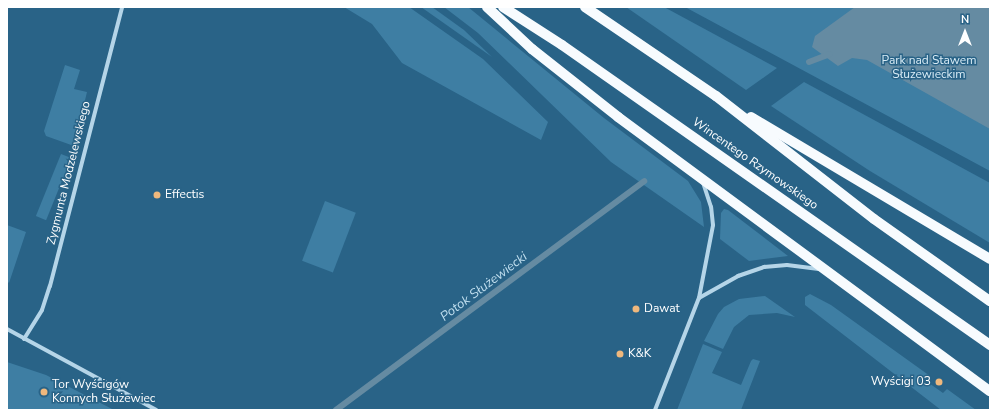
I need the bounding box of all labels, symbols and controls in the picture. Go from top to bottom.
north arrow [945,12,985,52]
text: N [961,12,969,27]
park label: Park nad Stawem Służewieckim [882,54,976,82]
street label: Zygmunta Modzelewskiego [44,100,94,246]
street label: Wincentego Rzymowskiego [689,115,821,213]
place label: Effectis [165,188,204,202]
marker: Effectis [152,190,162,200]
water label: Potok Służewiecki [437,249,531,325]
place label: Dawat [644,302,680,316]
marker: Dawat [631,304,641,314]
place label: K&K [628,347,651,361]
marker: K&K [615,349,625,359]
place label: Wyścigi 03 [871,375,931,389]
marker: Wyścigi 03 [934,377,944,387]
place label: Tor Wyścigów Konnych Służewiec [52,378,155,406]
marker: Tor Wyścigów Konnych Służewiec [39,387,49,397]

